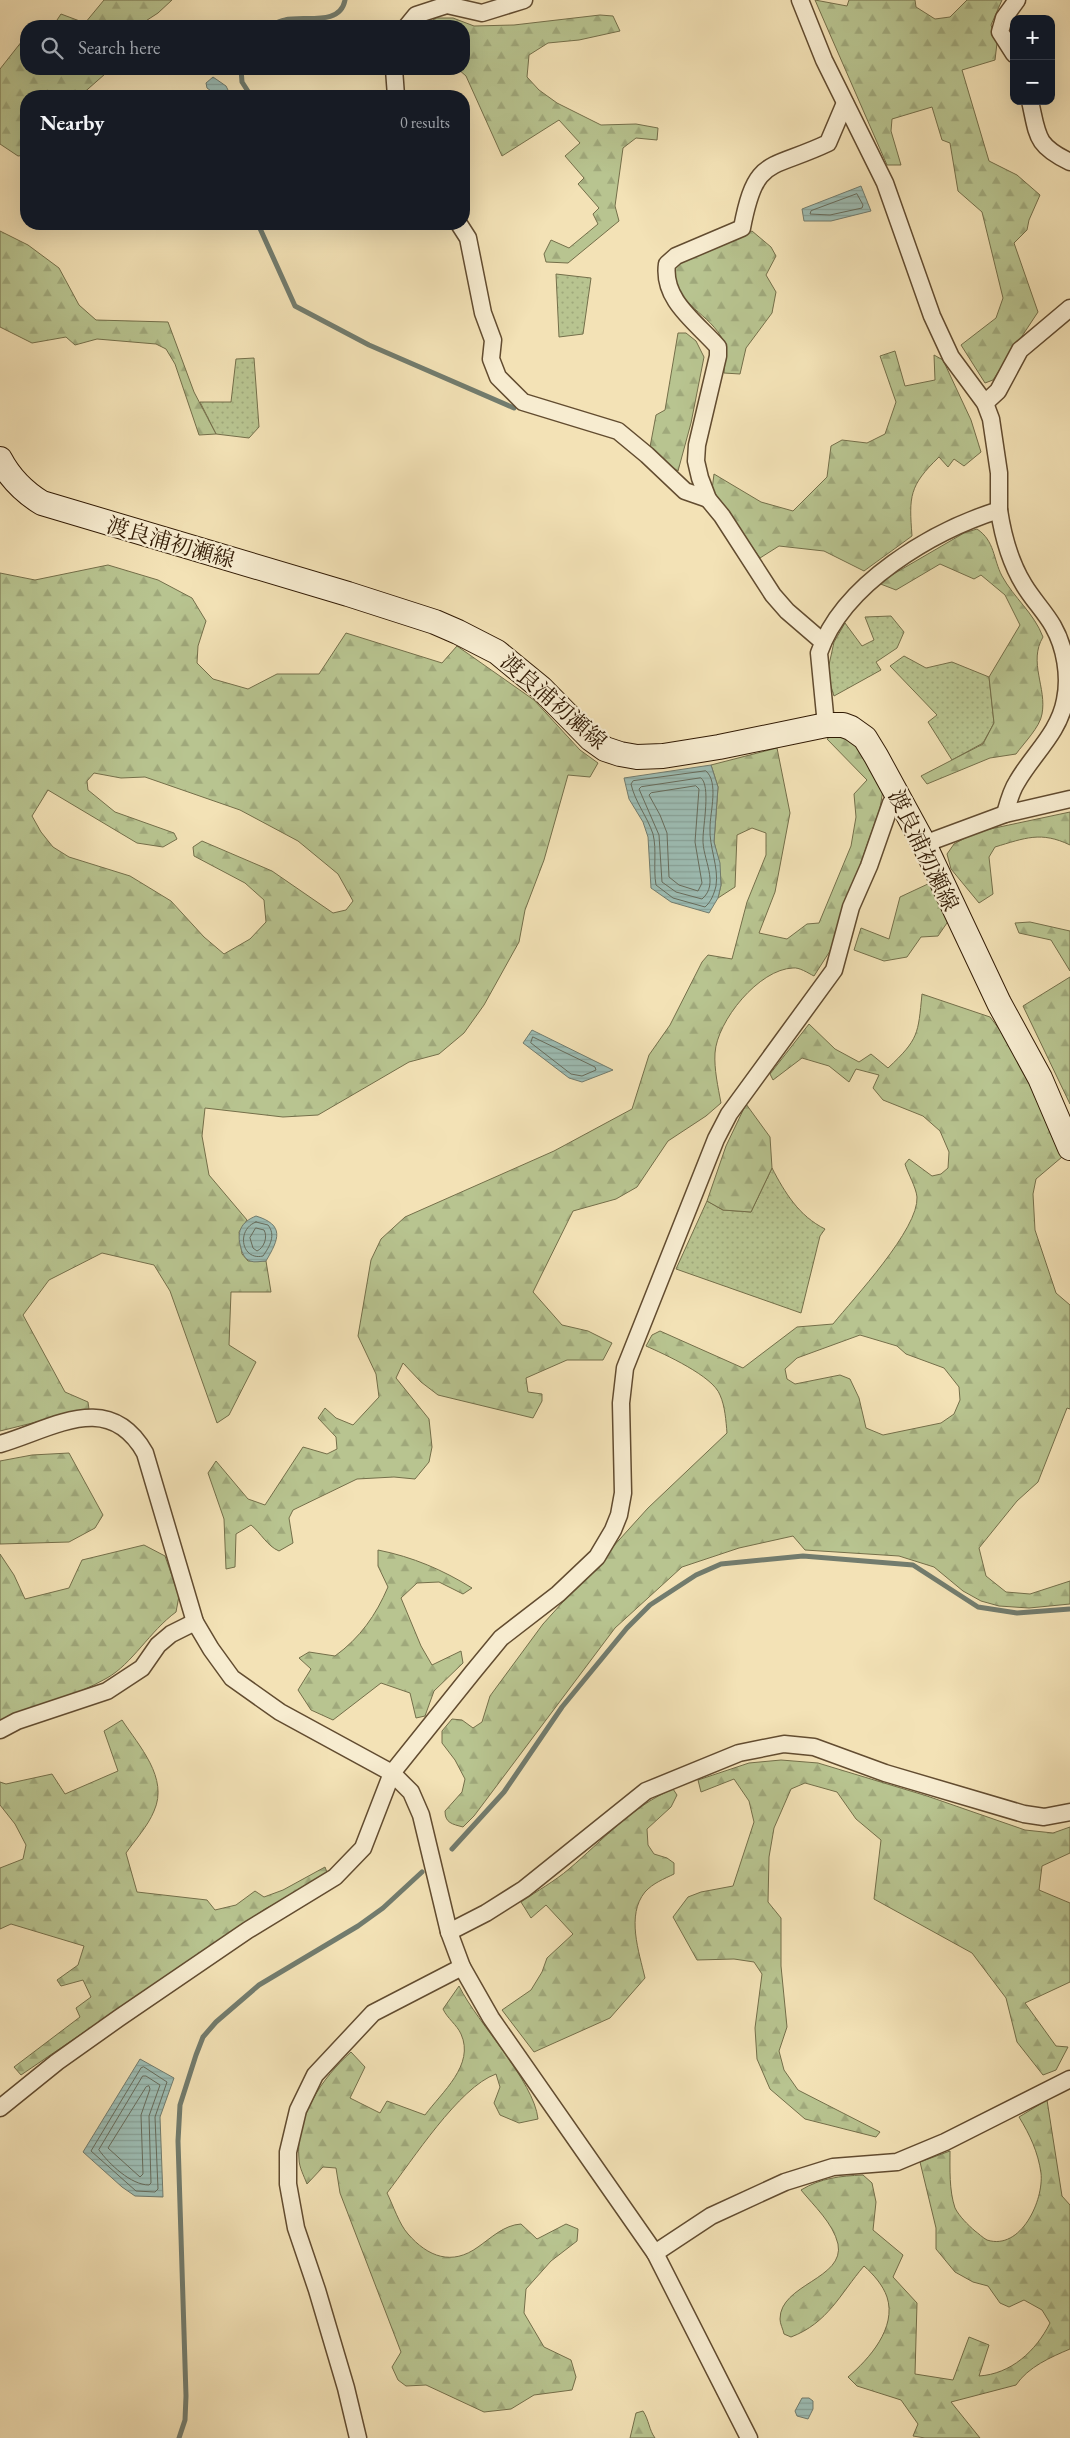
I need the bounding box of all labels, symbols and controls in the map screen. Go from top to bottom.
map controls [1010,15,1055,105]
button: + [1010,15,1055,60]
search box [20,20,470,75]
icon: search [38,34,66,62]
text: Search here [78,35,160,60]
button: − [1010,60,1055,105]
text: Nearby [40,109,104,136]
text: 0 results [400,112,450,133]
street label: 渡良浦初瀬線 [103,510,238,575]
street label: 渡良浦初瀬線 [494,647,613,756]
street label: 渡良浦初瀬線 [882,785,966,916]

